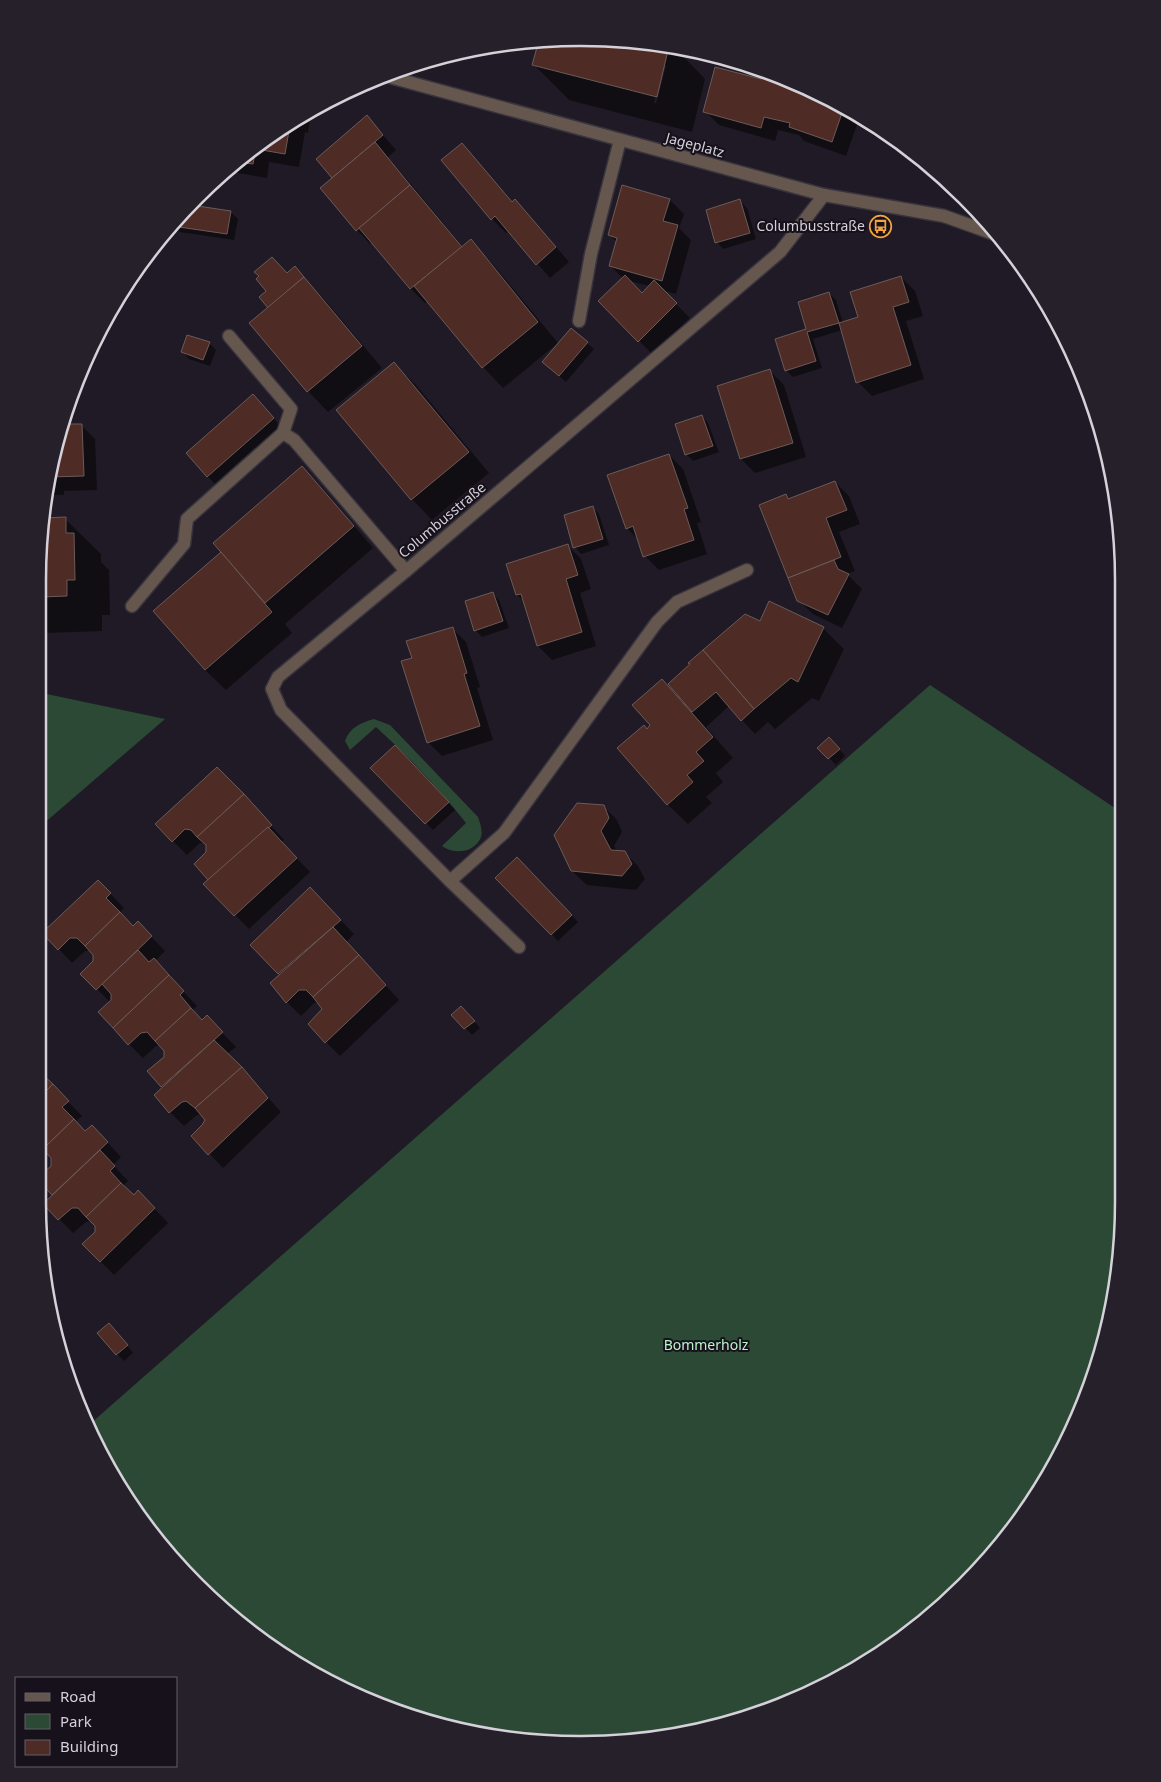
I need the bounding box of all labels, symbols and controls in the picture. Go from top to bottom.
street label: Jageplatz [662,127,727,162]
bus stop icon: Columbusstraße [869,214,893,238]
place label: Columbusstraße [757,216,865,235]
street label: Columbusstraße [394,477,489,562]
park label: Bommerholz [664,1335,749,1354]
legend [15,1677,178,1767]
text: Road [60,1686,96,1706]
text: Park [60,1711,92,1731]
text: Building [60,1736,118,1756]

